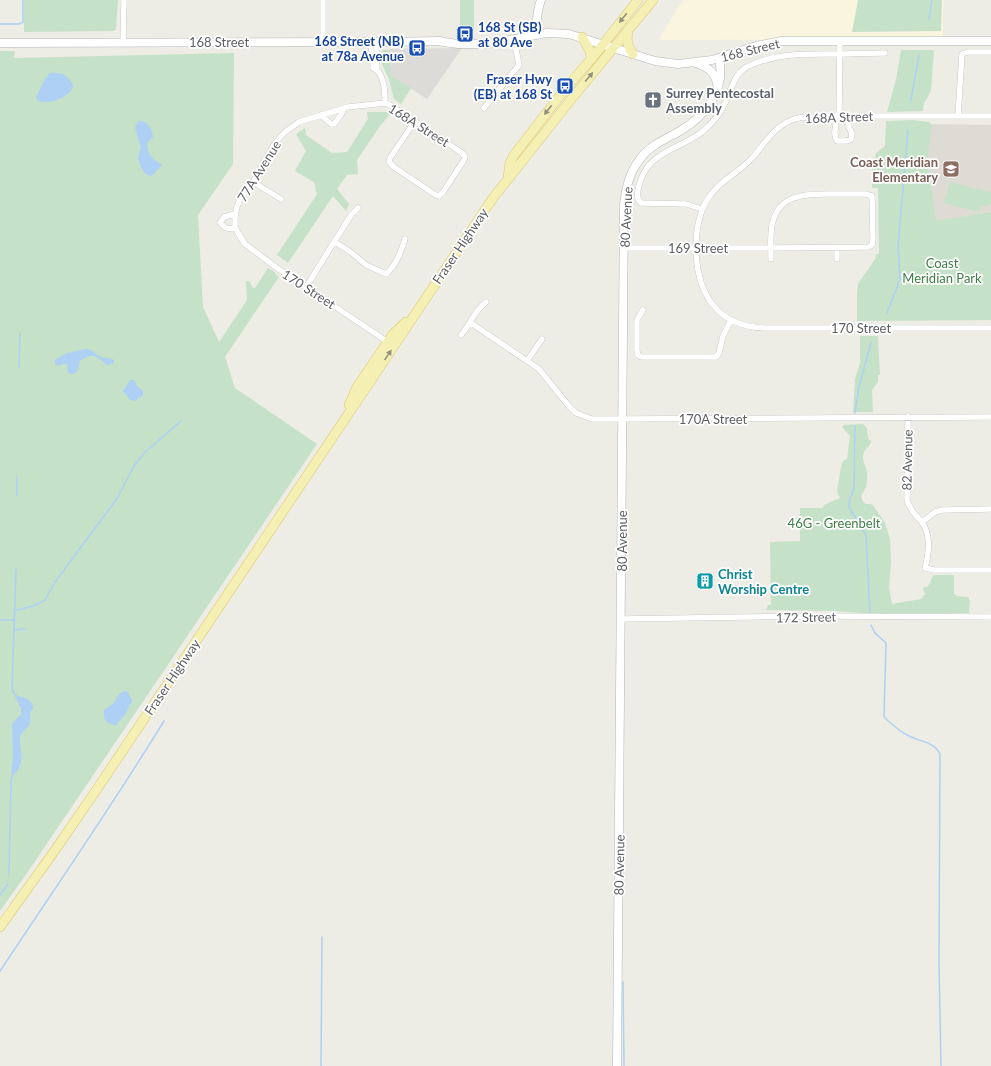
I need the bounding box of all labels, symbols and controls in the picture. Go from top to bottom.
one-way arrow [618,13,627,24]
place label: 168 St (SB) at 80 Ave [478,19,542,50]
bus stop icon: 168 St (SB) at 80 Ave [455,24,475,44]
place label: 168 Street (NB) at 78a Avenue [314,33,404,64]
street label: 168 Street [189,34,249,50]
street label: 168 Street [719,35,781,65]
bus stop icon: 168 Street (NB) at 78a Avenue [407,38,427,58]
place label: Fraser Hwy (EB) at 168 St [474,71,552,102]
one-way arrow [585,72,594,82]
bus stop icon: Fraser Hwy (EB) at 168 St [555,76,575,96]
place label: Surrey Pentecostal Assembly [665,85,774,116]
church icon: Surrey Pentecostal Assembly [643,90,663,110]
street label: 168A Street [386,100,453,150]
one-way arrow [544,104,553,115]
street label: 168A Street [804,108,874,126]
street label: 77A Avenue [234,137,284,205]
place label: Coast Meridian Elementary [850,154,938,185]
school or university icon: Coast Meridian Elementary [941,159,961,179]
street label: 80 Avenue [616,186,636,248]
street label: Fraser Highway [429,205,491,287]
street label: 169 Street [668,240,728,256]
park label: Coast Meridian Park [902,255,982,286]
street label: 170 Street [279,266,339,312]
street label: 170 Street [831,320,891,336]
one-way arrow [384,350,392,360]
street label: 170A Street [679,411,748,427]
street label: 82 Avenue [898,429,916,491]
street label: 80 Avenue [614,510,630,572]
park label: 46G - Greenbelt [788,515,881,531]
place label: Christ Worship Centre [718,566,809,597]
building icon: Christ Worship Centre [695,571,715,591]
street label: 172 Street [776,608,837,626]
street label: Fraser Highway [141,636,203,718]
street label: 80 Avenue [610,834,628,896]

